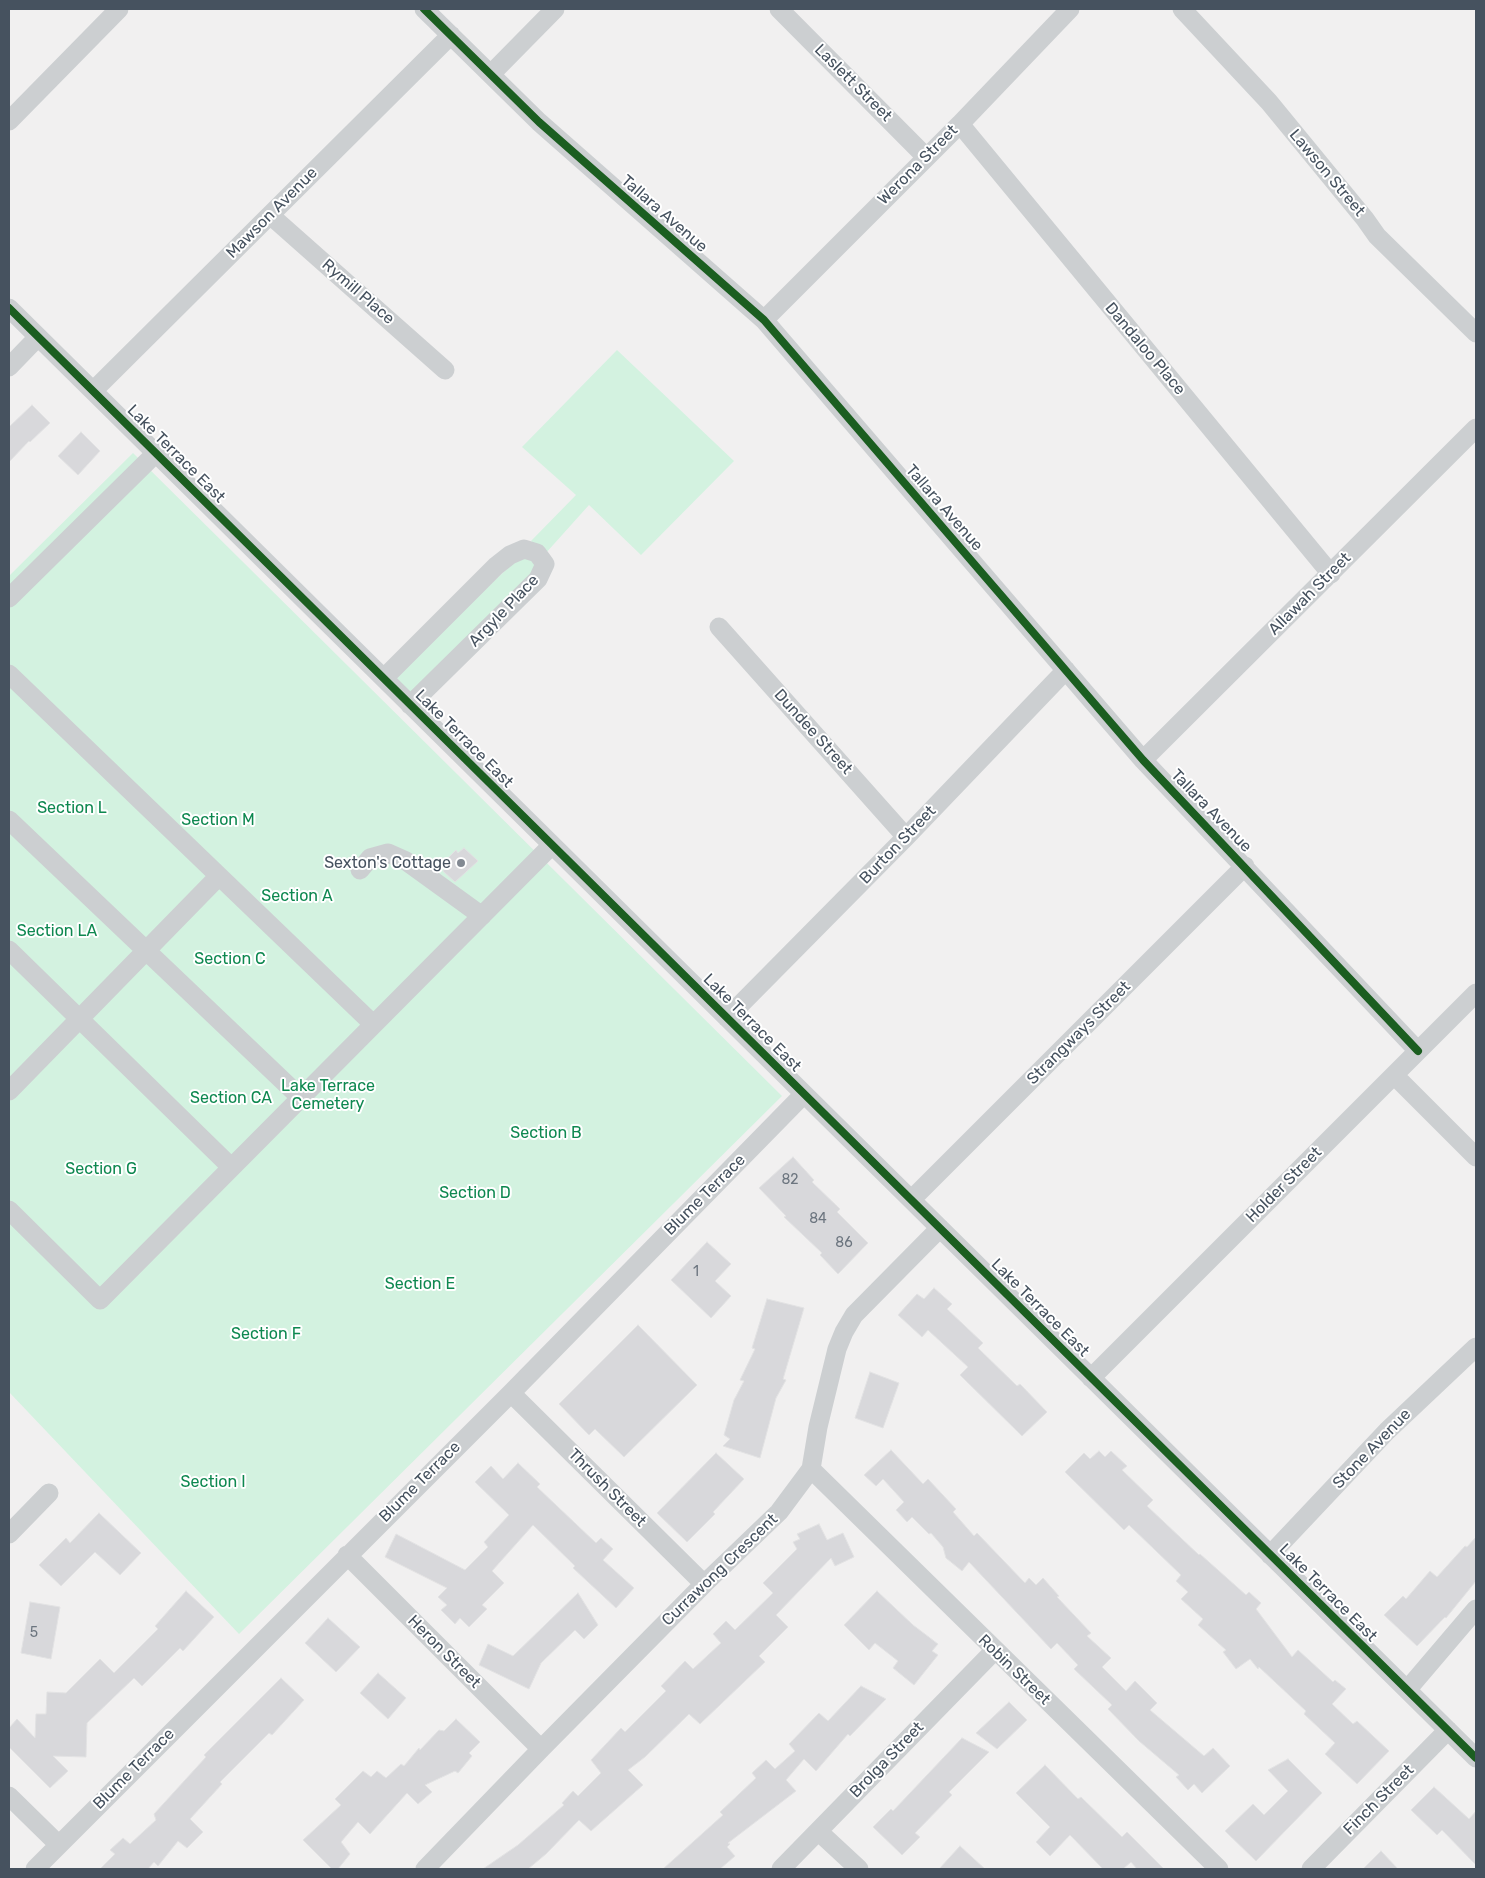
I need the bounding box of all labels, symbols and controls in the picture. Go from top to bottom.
street label: Laslett Street [810,40,896,126]
street label: Werona Street [874,121,962,209]
street label: Lawson Street [1285,126,1369,220]
street label: Mawson Avenue [222,163,322,263]
street label: Tallara Avenue [617,171,711,257]
street label: Rymill Place [318,255,398,329]
street label: Dandaloo Place [1101,299,1189,399]
street label: Lake Terrace East [123,401,229,507]
street label: Tallara Avenue [901,461,987,555]
street label: Allawah Street [1265,549,1355,639]
street label: Argyle Place [465,571,543,651]
street label: Dundee Street [770,685,856,779]
street label: Lake Terrace East [411,686,517,792]
street label: Tallara Avenue [1167,765,1255,857]
park label: Section L [37,798,107,818]
street label: Burton Street [856,802,940,888]
park label: Section M [181,810,255,830]
place label: Sexton's Cottage [324,853,451,873]
marker: Sexton's Cottage [455,857,467,869]
park label: Section A [261,886,333,906]
park label: Section LA [17,921,97,941]
park label: Section C [194,949,266,969]
street label: Lake Terrace East [699,970,805,1076]
street label: Strangways Street [1023,977,1135,1089]
park label: Lake Terrace Cemetery [281,1076,375,1114]
park label: Section CA [190,1088,272,1108]
park label: Section B [510,1123,582,1143]
street label: Holder Street [1242,1143,1326,1227]
street label: Blume Terrace [661,1151,749,1239]
park label: Section G [65,1159,137,1179]
house number: 82 [781,1172,799,1188]
park label: Section D [439,1183,511,1203]
house number: 84 [809,1211,827,1227]
house number: 86 [835,1235,853,1251]
street label: Lake Terrace East [987,1255,1093,1361]
house number: 1 [693,1264,699,1280]
park label: Section E [385,1274,455,1294]
park label: Section F [231,1324,301,1344]
street label: Stone Avenue [1329,1405,1415,1493]
street label: Blume Terrace [376,1438,464,1526]
street label: Thrush Street [564,1445,650,1531]
park label: Section I [180,1472,246,1492]
street label: Currawong Crescent [658,1510,782,1630]
street label: Lake Terrace East [1275,1540,1381,1646]
street label: Heron Street [403,1611,485,1693]
house number: 5 [30,1625,38,1641]
street label: Robin Street [974,1631,1054,1709]
street label: Brolga Street [846,1718,928,1802]
street label: Blume Terrace [90,1725,178,1813]
street label: Finch Street [1340,1761,1418,1839]

